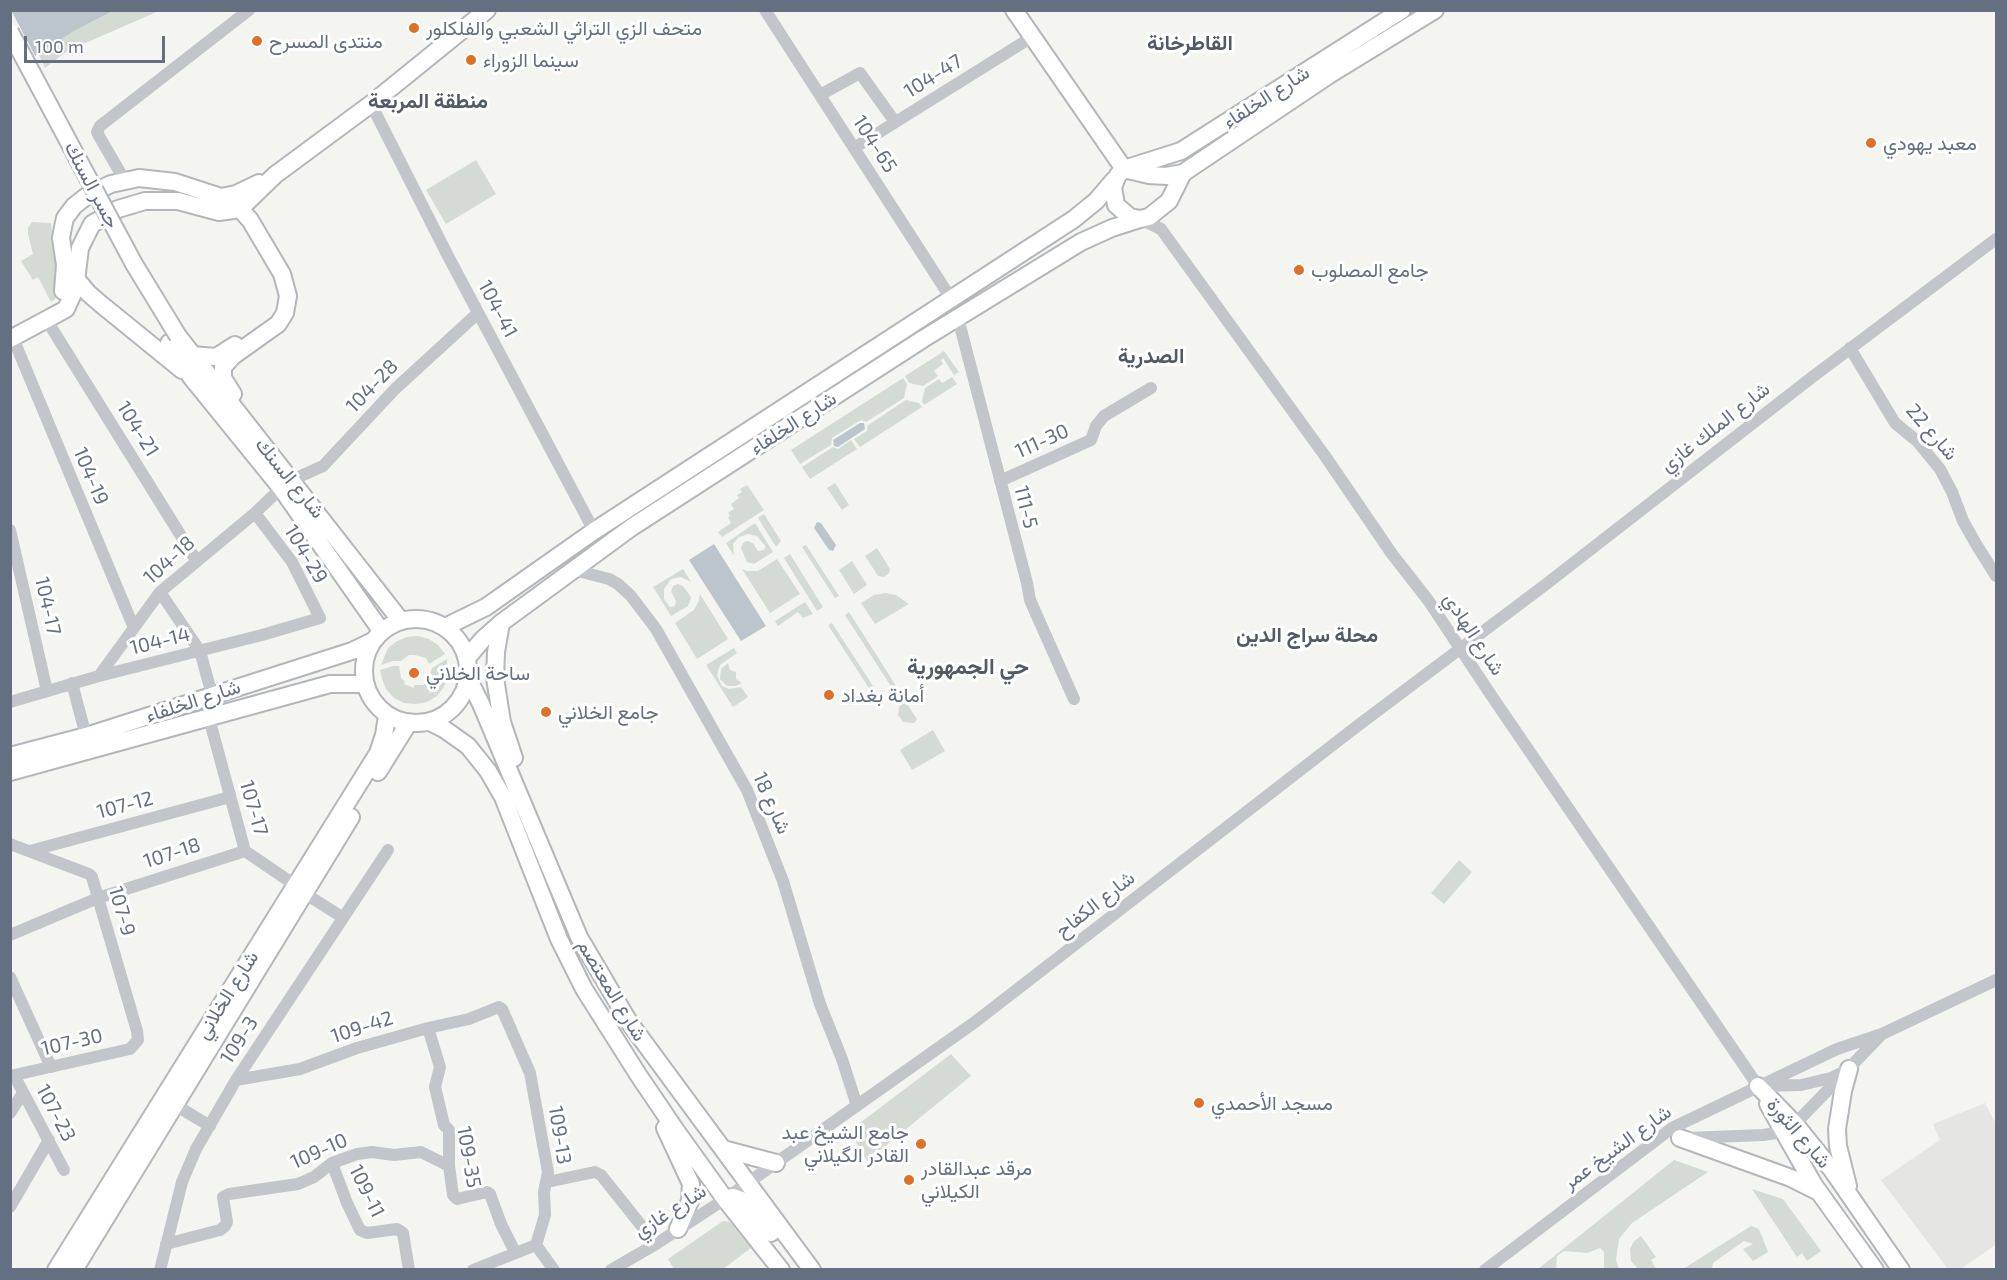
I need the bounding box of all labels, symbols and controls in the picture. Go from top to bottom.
place label: متحف الزي التراثي الشعبي والفلكلور [426,16,702,40]
marker: متحف الزي التراثي الشعبي والفلكلور [407,21,421,35]
scale bar [27,24,168,62]
place label: منتدى المسرح [269,29,383,53]
district label: القاطرخانة [1147,30,1233,56]
marker: منتدى المسرح [250,34,264,48]
text: 100 m [35,35,84,57]
place label: سينما الزوراء [483,48,579,72]
street label: 104-47 [900,49,966,103]
marker: سينما الزوراء [464,53,478,67]
street label: شارع الخلفاء [1218,60,1314,134]
district label: منطقة المربعة [368,88,488,114]
street label: 104-65 [848,111,902,177]
place label: معبد يهودي [1883,131,1977,155]
marker: معبد يهودي [1864,136,1878,150]
street label: جسر السنك [59,138,125,232]
place label: جامع المصلوب [1311,258,1429,282]
marker: جامع المصلوب [1292,263,1306,277]
street label: 104-41 [473,276,523,342]
district label: الصدرية [1118,343,1184,369]
street label: 104-28 [341,354,403,418]
street label: شارع الملك غازي [1656,377,1774,477]
street label: شارع الخلفاء [745,386,841,460]
street label: 104-21 [112,397,164,461]
street label: شارع 22 [1901,399,1963,465]
street label: 111-30 [1012,419,1072,463]
street label: شارع السنك [250,433,330,523]
street label: 104-19 [68,444,114,508]
street label: 111-5 [1009,483,1043,531]
street label: 104-29 [279,520,333,588]
street label: 104-18 [138,531,200,589]
street label: 104-17 [30,575,66,637]
street label: شارع الهادي [1438,588,1510,680]
street label: 104-14 [128,622,192,660]
district label: محلة سراج الدين [1236,622,1378,648]
district label: حي الجمهورية [907,654,1029,680]
place label: ساحة الخلاني [426,661,530,685]
marker: ساحة الخلاني [407,666,421,680]
street label: شارع الخلفاء [143,674,243,728]
place label: أمانة بغداد [841,683,924,707]
marker: أمانة بغداد [822,688,836,702]
place label: جامع الخلاني [558,700,659,724]
marker: جامع الخلاني [539,705,553,719]
street label: شارع 18 [748,769,796,837]
street label: 107-17 [235,778,273,838]
street label: 107-12 [94,786,156,824]
street label: 107-18 [141,833,203,873]
street label: شارع الكفاح [1051,866,1139,942]
street label: 107-9 [104,884,140,938]
street label: شارع المعتصم [572,935,652,1045]
street label: شارع الخلاني [190,946,264,1044]
street label: 109-42 [328,1006,396,1048]
street label: 109-3 [215,1012,263,1068]
street label: 107-30 [39,1023,105,1061]
street label: 107-23 [31,1080,81,1146]
place label: مسجد الأحمدي [1211,1091,1333,1115]
street label: شارع الثورة [1762,1093,1836,1173]
marker: مسجد الأحمدي [1192,1096,1206,1110]
street label: شارع الشيخ عمر [1558,1100,1676,1194]
street label: 109-13 [544,1104,576,1166]
place label: جامع الشيخ عبد القادر الگيلاني [781,1120,909,1167]
street label: 109-35 [452,1124,486,1190]
street label: 109-10 [287,1128,351,1174]
marker: جامع الشيخ عبد القادر الگيلاني [914,1137,928,1151]
place label: مرقد عبدالقادر الكيلاني [921,1156,1032,1203]
street label: 109-11 [344,1161,390,1221]
marker: مرقد عبدالقادر الكيلاني [902,1173,916,1187]
street label: شارع غازي [629,1179,711,1243]

